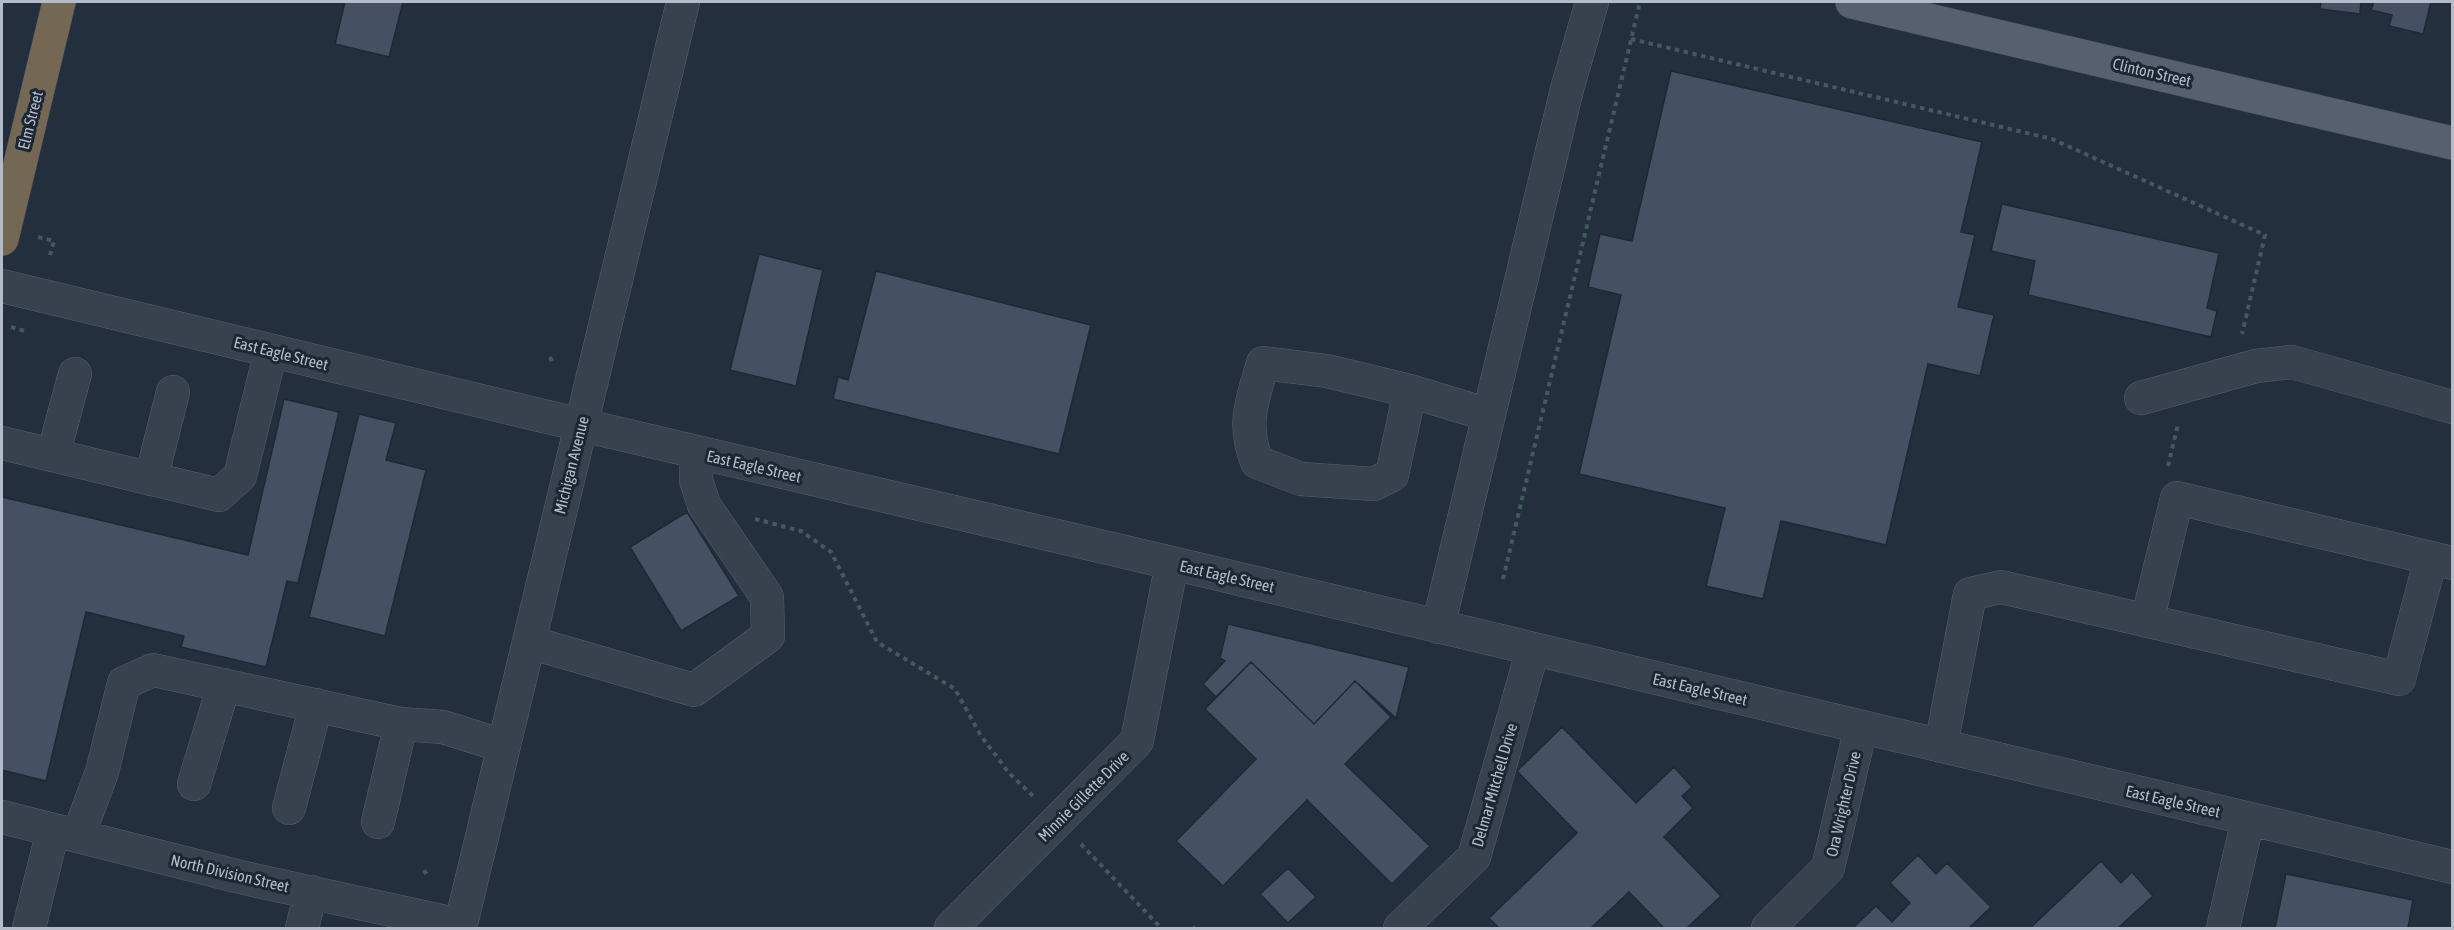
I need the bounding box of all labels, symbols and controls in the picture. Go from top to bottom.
street label: Clinton Street [2111,54,2193,90]
street label: Elm Street [14,88,46,151]
street label: East Eagle Street [232,333,330,374]
street label: Michigan Avenue [550,414,593,516]
street label: East Eagle Street [705,446,803,487]
street label: East Eagle Street [1178,556,1276,597]
street label: East Eagle Street [1651,669,1749,710]
street label: Delmar Mitchell Drive [1468,721,1520,849]
street label: Minnie Gillette Drive [1034,747,1132,845]
street label: Ora Wrighter Drive [1822,750,1865,859]
street label: East Eagle Street [2124,781,2222,822]
street label: North Division Street [169,851,291,895]

